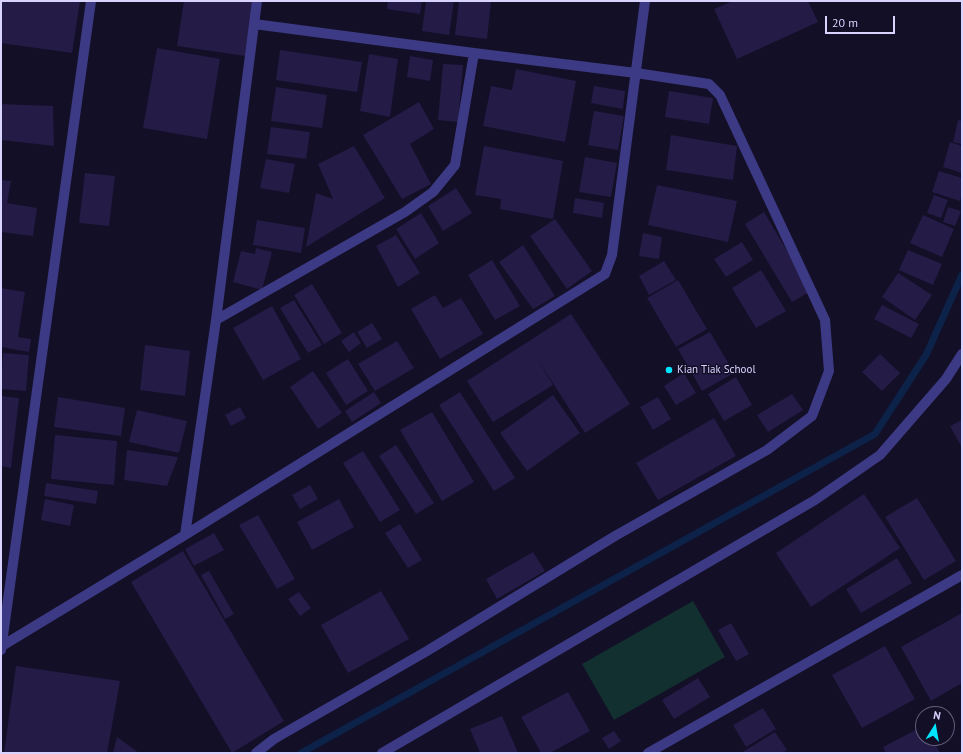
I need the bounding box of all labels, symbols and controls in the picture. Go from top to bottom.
scale bar [827,8,897,34]
text: 20 m [832,15,858,30]
place label: Kian Tiak School [677,363,756,377]
marker: Kian Tiak School [664,365,674,375]
north arrow [915,706,955,746]
text: N [932,708,942,723]

